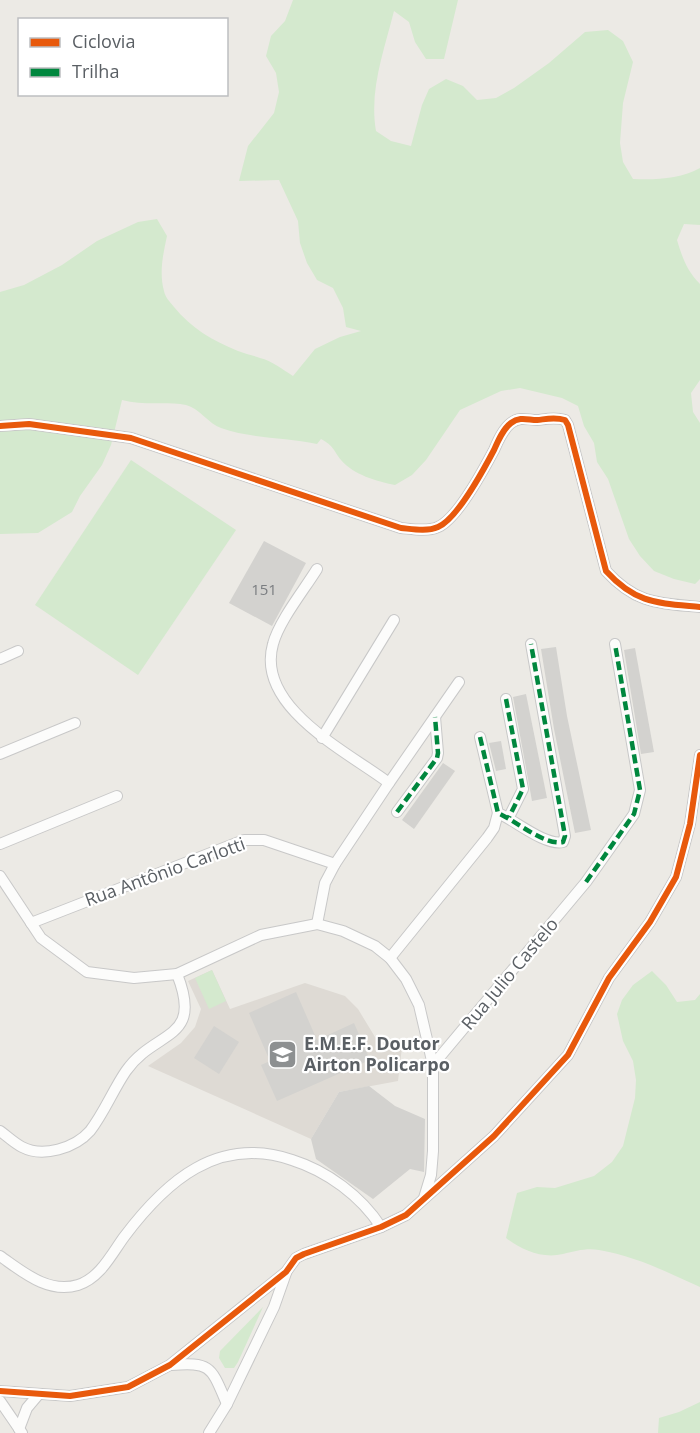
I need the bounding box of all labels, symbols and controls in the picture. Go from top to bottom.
legend [18,18,228,96]
text: Ciclovia [72,29,135,53]
text: Trilha [72,59,119,83]
house number: 151 [251,579,277,599]
street label: Rua Antônio Carlotti [81,831,248,911]
street label: Rua Julio Castelo [455,912,563,1034]
place label: E.M.E.F. Doutor Airton Policarpo [304,1031,450,1076]
school or university icon: E.M.E.F. Doutor Airton Policarpo [267,1038,299,1070]

